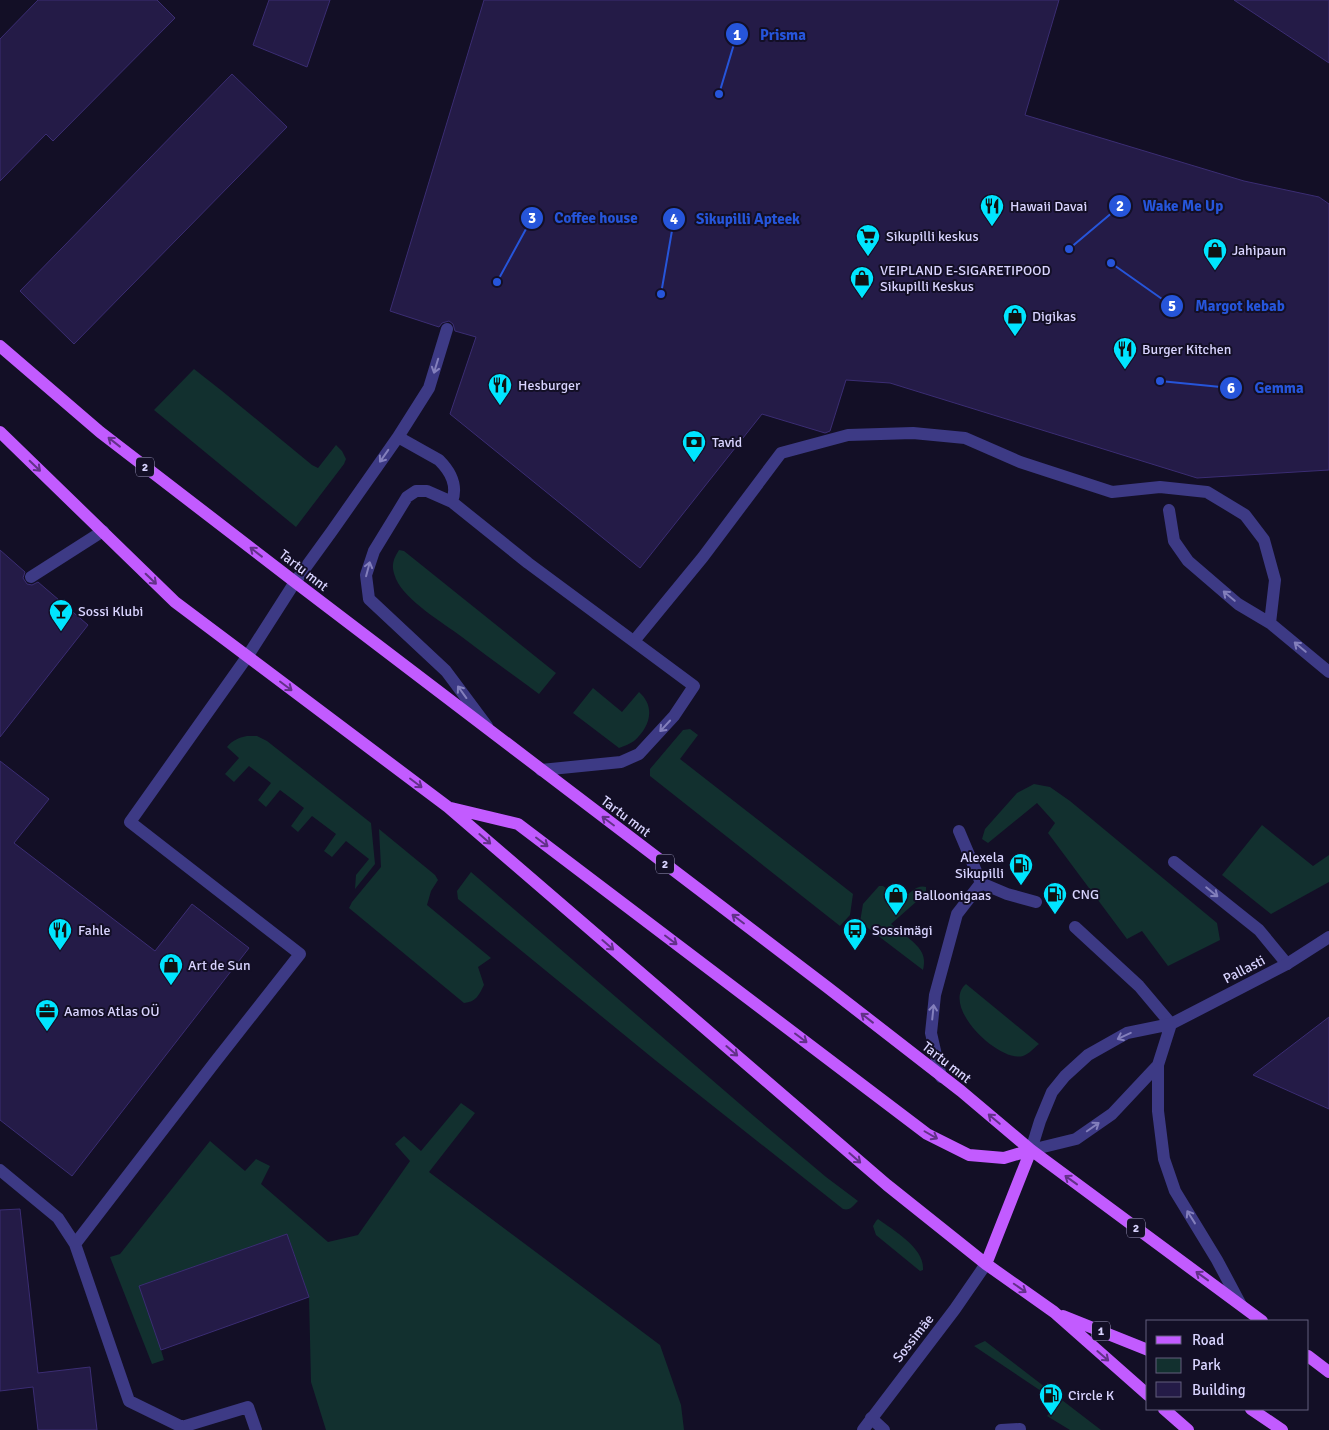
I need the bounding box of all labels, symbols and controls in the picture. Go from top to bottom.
callout: Prisma [725,19,816,49]
text: 1 [733,26,741,44]
text: Prisma [760,26,806,44]
callout: Wake Me Up [1107,191,1233,221]
restaurant icon: Hawaii Davai [979,193,1005,227]
text: 2 [1116,197,1124,215]
text: Wake Me Up [1143,197,1223,215]
place label: Hawaii Davai [1010,198,1087,215]
callout: Coffee house [519,203,648,233]
callout: Sikupilli Apteek [661,204,810,234]
text: 3 [528,209,536,227]
text: Coffee house [554,209,638,227]
text: 4 [670,210,678,228]
text: Sikupilli Apteek [696,210,800,228]
supermarket icon: Sikupilli keskus [855,223,881,257]
place label: Sikupilli keskus [886,228,979,245]
shop icon: Jahipaun [1202,237,1228,271]
place label: Jahipaun [1232,242,1286,259]
place label: VEIPLAND E-SIGARETIPOOD Sikupilli Keskus [880,262,1050,295]
shop icon: VEIPLAND E-SIGARETIPOOD Sikupilli Keskus [849,265,875,299]
callout: Margot kebab [1160,291,1294,321]
text: 5 [1168,297,1176,315]
text: Margot kebab [1195,297,1285,315]
shop icon: Digikas [1002,303,1028,337]
place label: Digikas [1032,308,1076,325]
restaurant icon: Burger Kitchen [1112,336,1138,370]
place label: Burger Kitchen [1142,341,1232,358]
one-way arrow [430,358,440,374]
restaurant icon: Hesburger [487,372,513,406]
callout: Gemma [1219,373,1313,403]
place label: Hesburger [518,377,581,394]
text: 6 [1227,379,1235,397]
text: Gemma [1254,379,1304,397]
bank icon: Tavid [681,429,707,463]
place label: Tavid [712,434,742,451]
one-way arrow [108,437,121,448]
one-way arrow [379,449,389,463]
road number: 2 [136,458,154,477]
one-way arrow [29,460,41,472]
street label: Tartu mnt [276,546,332,595]
one-way arrow [250,547,263,558]
one-way arrow [364,561,374,577]
one-way arrow [145,573,158,585]
one-way arrow [1223,590,1236,602]
bar icon: Sossi Klubi [48,598,74,632]
place label: Sossi Klubi [78,603,143,620]
one-way arrow [1293,642,1306,653]
one-way arrow [279,681,293,691]
one-way arrow [456,686,467,699]
one-way arrow [659,719,671,732]
one-way arrow [409,778,423,788]
street label: Tartu mnt [598,792,654,841]
one-way arrow [601,816,615,826]
one-way arrow [479,834,492,845]
one-way arrow [535,836,548,847]
place label: Alexela Sikupilli [955,849,1004,882]
fuel station icon: Alexela Sikupilli [1008,852,1034,886]
road number: 2 [656,854,674,874]
fuel station icon: CNG [1042,881,1068,915]
shop icon: Balloonigaas [883,882,909,916]
place label: CNG [1072,886,1099,903]
place label: Balloonigaas [914,887,991,904]
one-way arrow [1205,887,1218,898]
one-way arrow [731,914,745,924]
restaurant icon: Fahle [47,917,73,951]
bus stop icon: Sossimägi [842,917,868,951]
place label: Fahle [78,922,111,939]
place label: Sossimägi [872,922,932,939]
one-way arrow [664,935,678,945]
one-way arrow [602,940,615,951]
shop icon: Art de Sun [158,952,184,986]
street label: Pallasti [1220,952,1268,987]
place label: Art de Sun [188,957,251,974]
office icon: Aamos Atlas OÜ [34,998,60,1032]
place label: Aamos Atlas OÜ [64,1003,160,1020]
one-way arrow [929,1004,938,1020]
one-way arrow [861,1012,874,1023]
one-way arrow [1117,1031,1132,1041]
one-way arrow [794,1033,808,1043]
street label: Tartu mnt [919,1038,975,1087]
one-way arrow [725,1046,738,1057]
one-way arrow [988,1114,1001,1125]
one-way arrow [1085,1122,1099,1132]
one-way arrow [923,1131,937,1141]
one-way arrow [848,1152,861,1163]
one-way arrow [1065,1174,1078,1185]
one-way arrow [1186,1210,1196,1224]
road number: 2 [1127,1218,1145,1238]
one-way arrow [1195,1271,1209,1281]
one-way arrow [1013,1283,1027,1293]
street label: Sossimäe [889,1311,937,1366]
legend [1146,1320,1309,1410]
road number: 1 [1092,1322,1110,1340]
text: Road [1192,1331,1224,1349]
one-way arrow [1097,1350,1110,1361]
text: Park [1192,1356,1221,1374]
text: Building [1192,1381,1246,1399]
fuel station icon: Circle K [1038,1382,1064,1416]
place label: Circle K [1068,1387,1115,1404]

